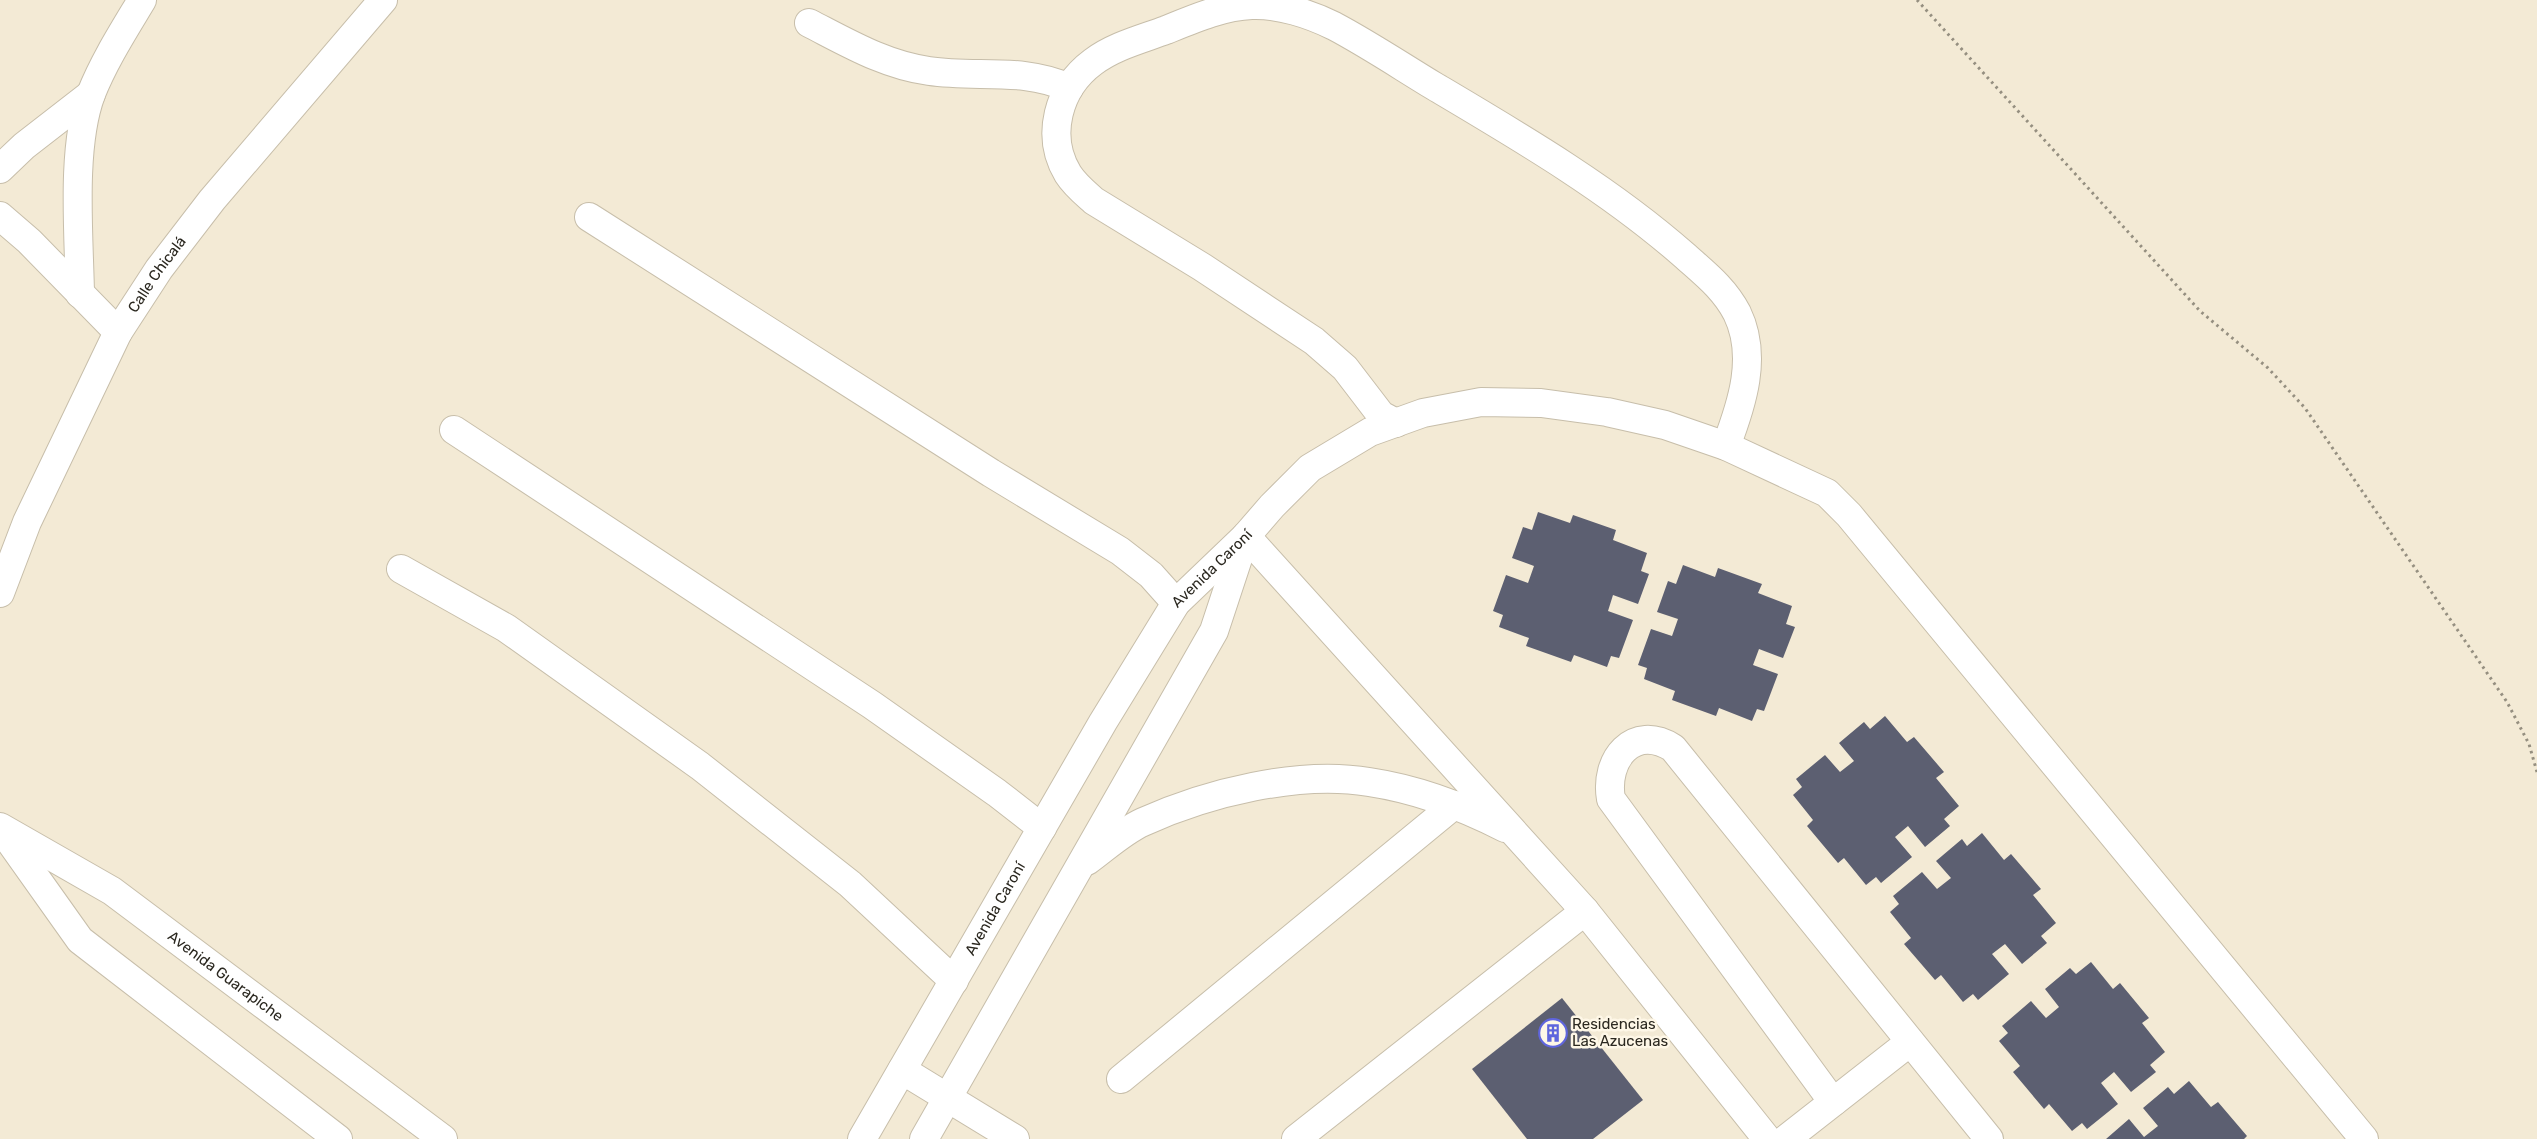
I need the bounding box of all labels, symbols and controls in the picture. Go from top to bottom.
street label: Calle Chicalá [124,233,190,316]
street label: Avenida Caroní [1168,525,1257,611]
street label: Avenida Caroní [961,858,1030,959]
street label: Avenida Guarapiche [164,927,287,1025]
place label: Residencias Las Azucenas [1572,1015,1668,1050]
building icon: Residencias Las Azucenas [1538,1018,1568,1048]

